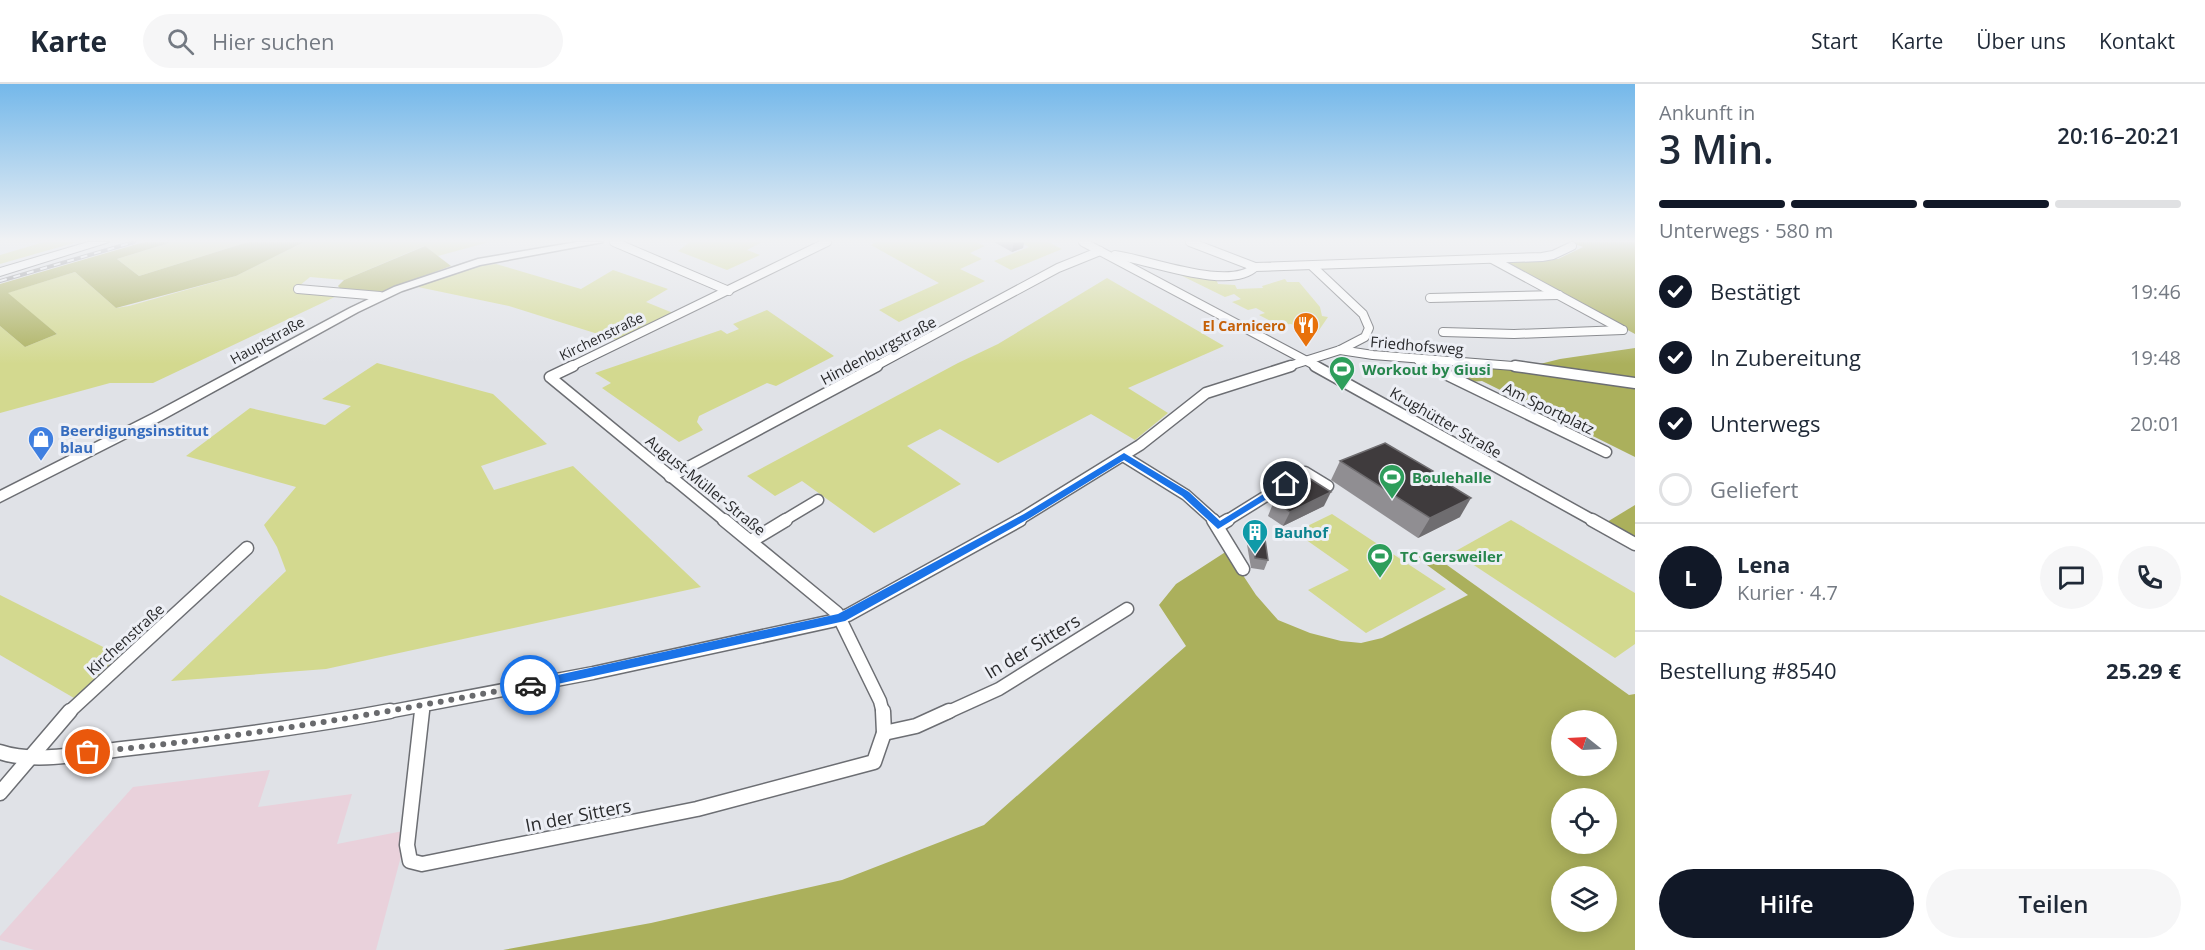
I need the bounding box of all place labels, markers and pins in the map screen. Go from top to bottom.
restaurant icon: El Carnicero [1291,310,1321,348]
place label: El Carnicero [1203,316,1286,335]
sports icon: Workout by Giusi [1327,354,1357,392]
place label: Workout by Giusi [1362,359,1491,379]
place label: Beerdigungsinstitut blau [60,420,209,457]
shop icon: Beerdigungsinstitut blau [26,424,56,462]
pin [1260,458,1311,509]
sports icon: Boulehalle [1377,462,1407,500]
place label: Boulehalle [1412,467,1492,487]
building icon: Bauhof [1240,517,1270,555]
place label: Bauhof [1274,522,1329,542]
sports icon: TC Gersweiler [1365,541,1395,579]
place label: TC Gersweiler [1400,546,1503,566]
pin [62,726,113,777]

